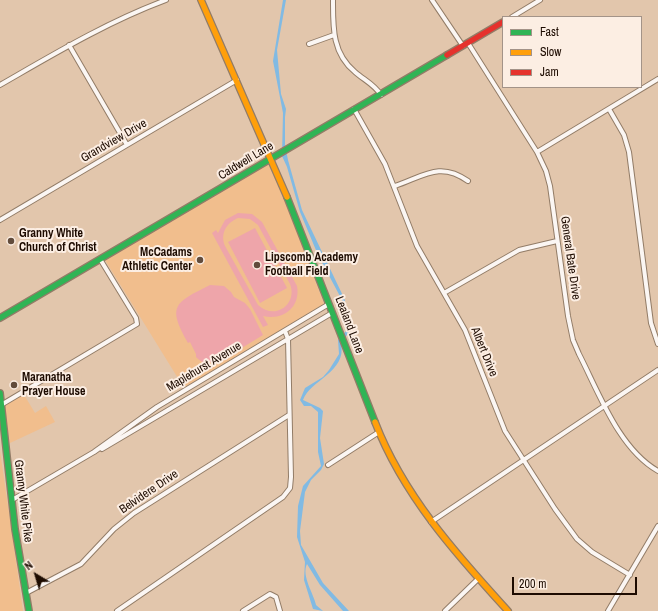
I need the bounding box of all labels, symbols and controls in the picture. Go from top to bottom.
legend [502,16,642,88]
text: Fast [540,24,559,40]
text: Slow [540,44,561,60]
text: Jam [540,64,559,80]
street label: Grandview Drive [78,116,150,166]
street label: Caldwell Lane [216,139,276,183]
street label: General Bate Drive [557,215,583,301]
place label: Granny White Church of Christ [19,227,97,255]
marker: Granny White Church of Christ [6,236,16,246]
place label: McCadams Athletic Center [122,246,192,274]
place label: Lipscomb Academy Football Field [265,251,358,279]
marker: McCadams Athletic Center [195,255,205,265]
marker: Lipscomb Academy Football Field [252,260,262,270]
street label: Lealand Lane [332,295,366,355]
street label: Albert Drive [468,325,500,379]
street label: Maplehurst Avenue [164,339,244,395]
place label: Maranatha Prayer House [22,371,85,399]
marker: Maranatha Prayer House [9,380,19,390]
street label: Granny White Pike [11,459,35,543]
street label: Belvidere Drive [117,467,181,517]
north arrow [16,555,56,595]
text: N [22,558,35,573]
scale bar [514,569,639,595]
text: 200 m [519,576,546,592]

